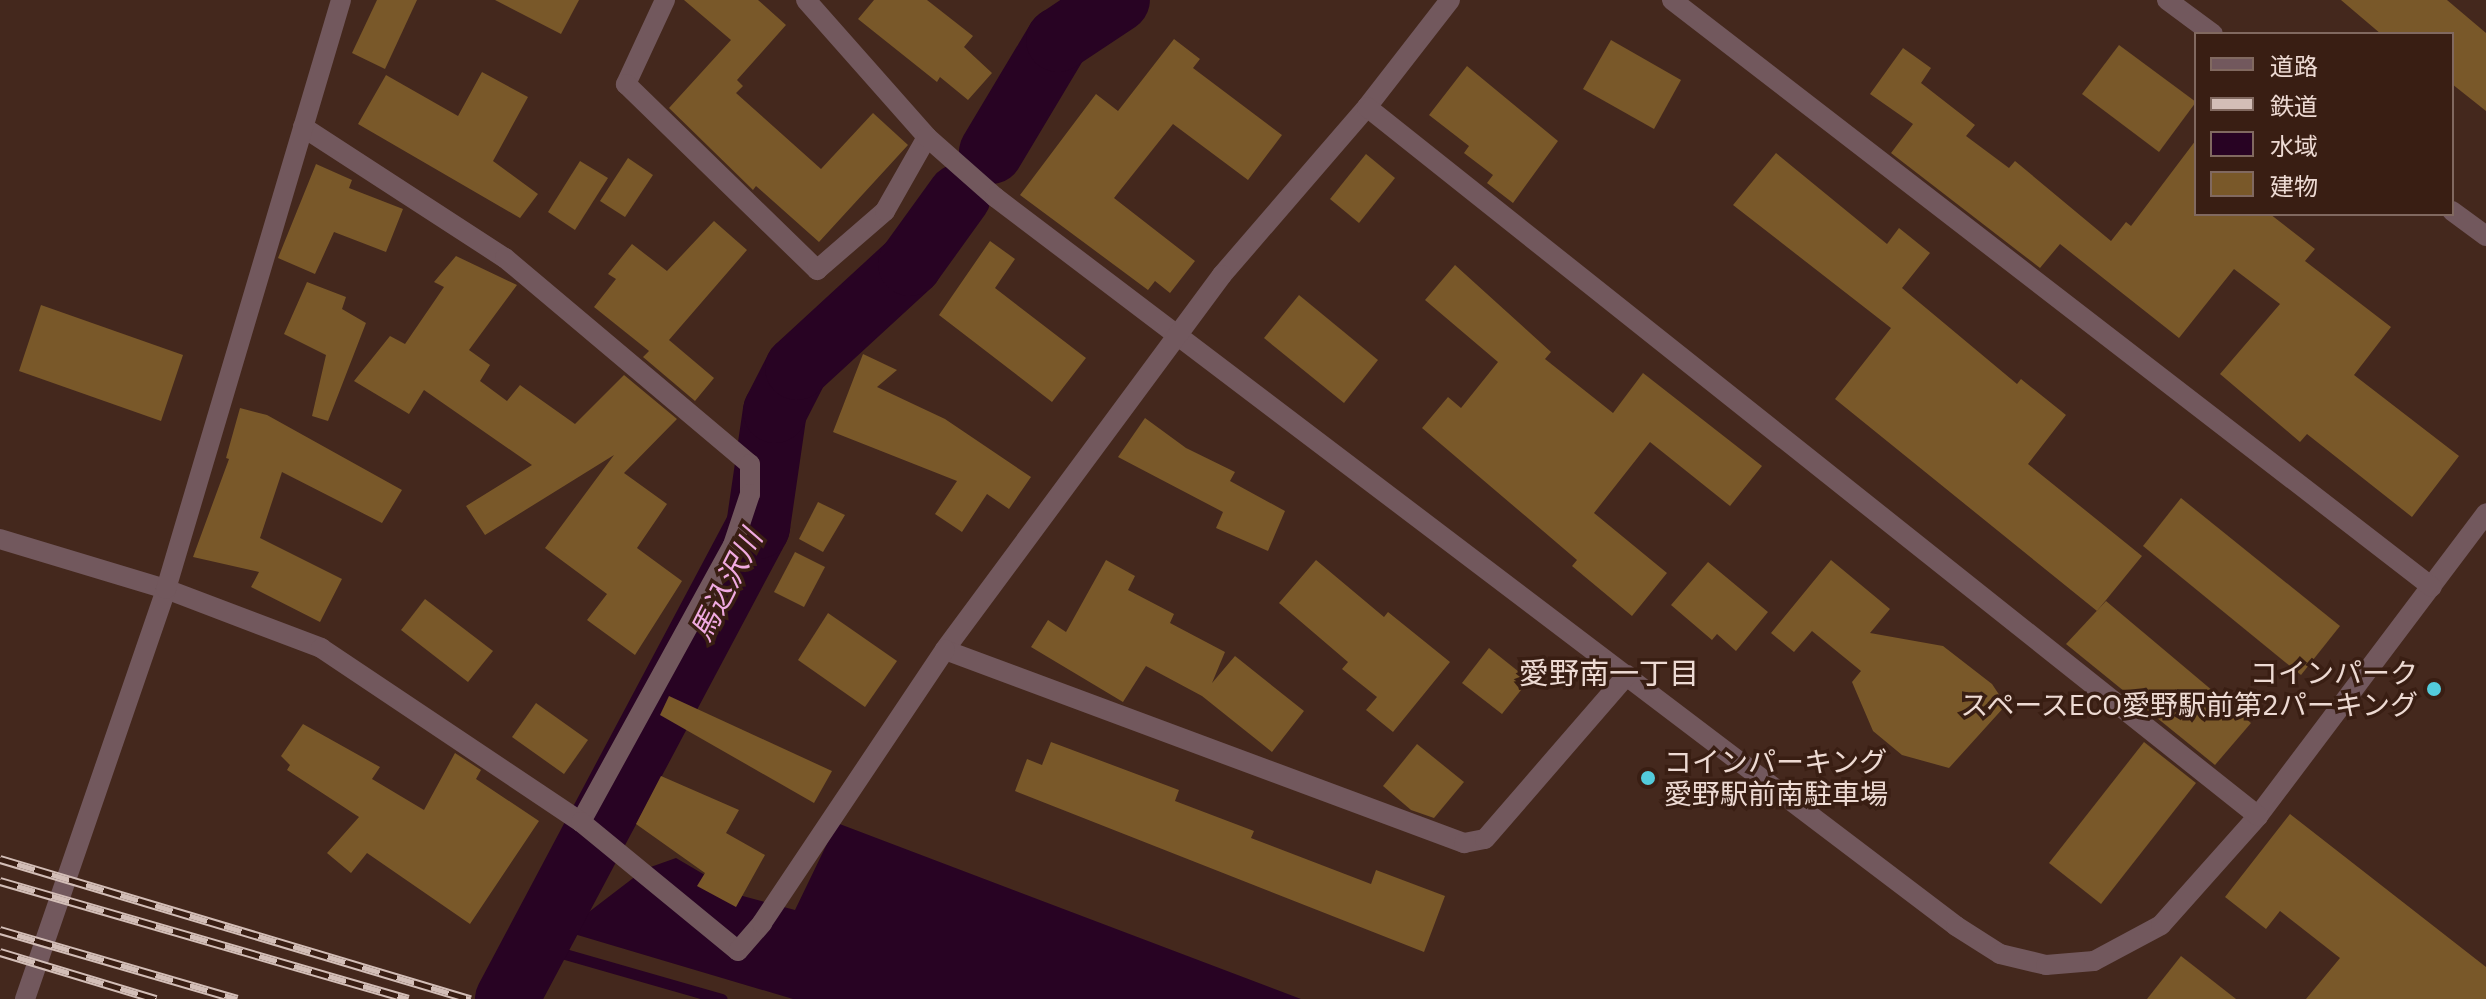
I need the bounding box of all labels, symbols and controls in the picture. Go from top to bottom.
legend [2194,32,2454,216]
text: 道路 [2270,50,2318,82]
text: 鉄道 [2270,90,2318,122]
text: 水域 [2270,130,2318,162]
text: 建物 [2270,170,2318,202]
water label: 馬込沢川 [683,523,769,647]
district label: 愛野南一丁目 [1519,655,1699,691]
place label: コインパーク スペースECO愛野駅前第2パーキング [1956,656,2418,722]
marker: コインパーク スペースECO愛野駅前第2パーキング [2425,680,2443,698]
place label: コインパーキング 愛野駅前南駐車場 [1664,745,1888,811]
marker: コインパーキング 愛野駅前南駐車場 [1639,769,1657,787]

